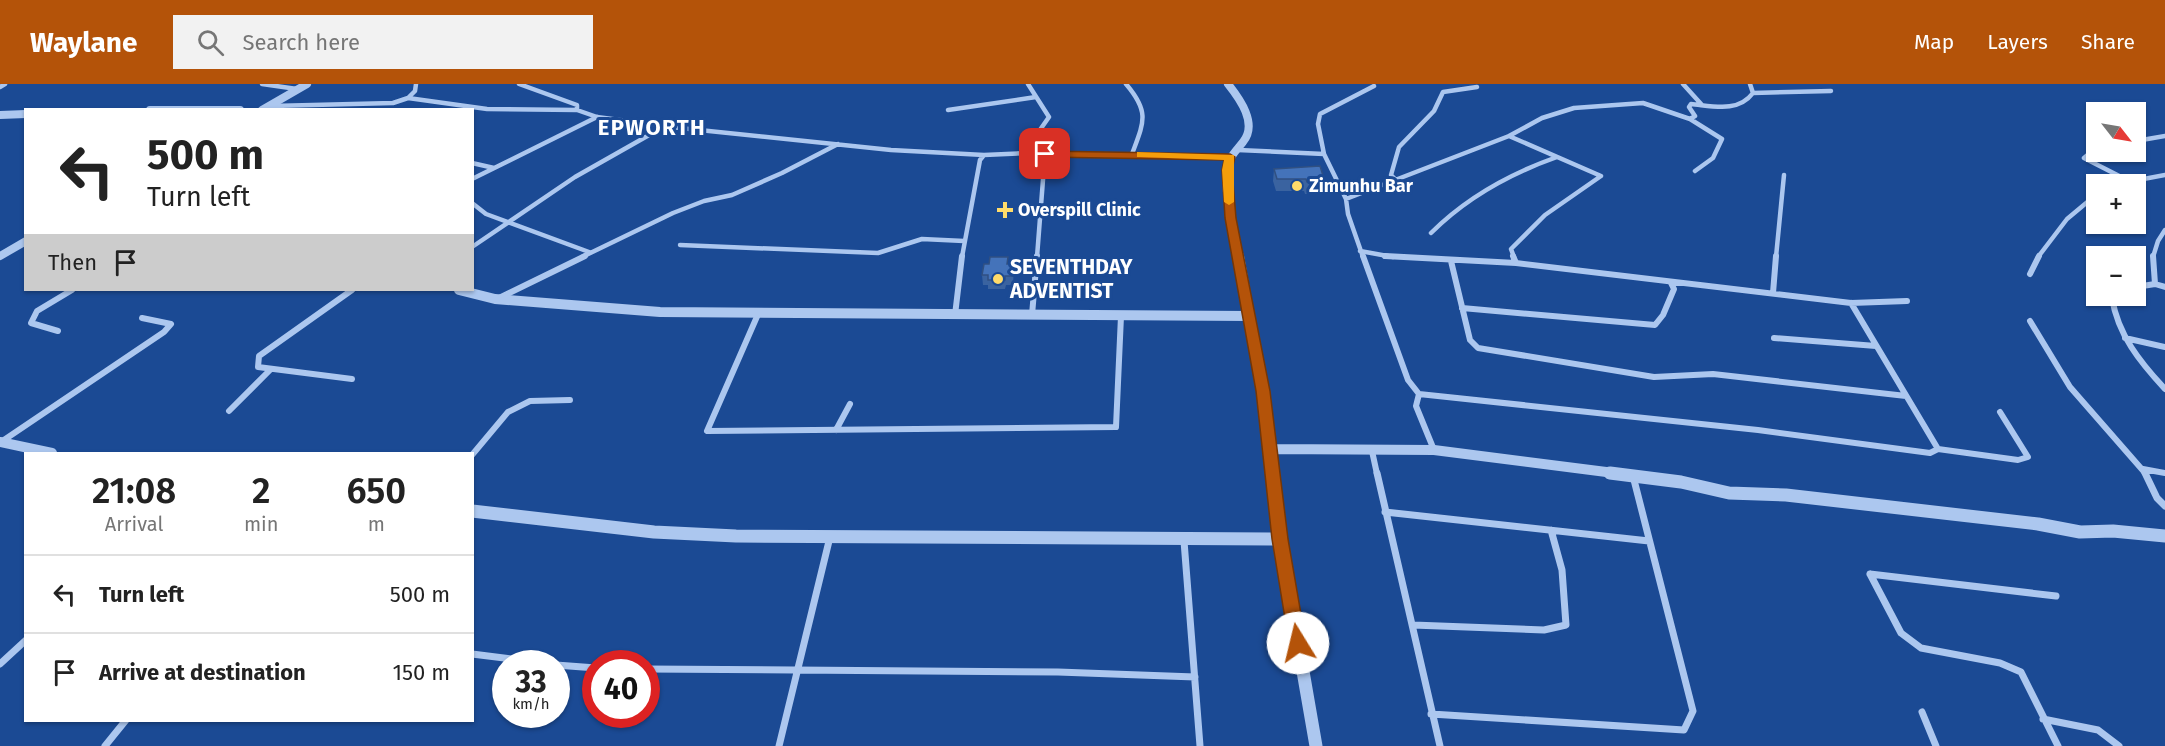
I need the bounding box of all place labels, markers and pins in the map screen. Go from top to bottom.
pin [1019,128,1070,179]
place label: Zimunhu Bar [1309,175,1414,197]
marker: Zimunhu Bar [1290,179,1304,193]
place label: Overspill Clinic [1018,199,1141,221]
marker: Overspill Clinic [996,201,1014,219]
place label: SEVENTHDAY ADVENTIST [1009,254,1133,304]
marker: SEVENTHDAY ADVENTIST [991,272,1005,286]

